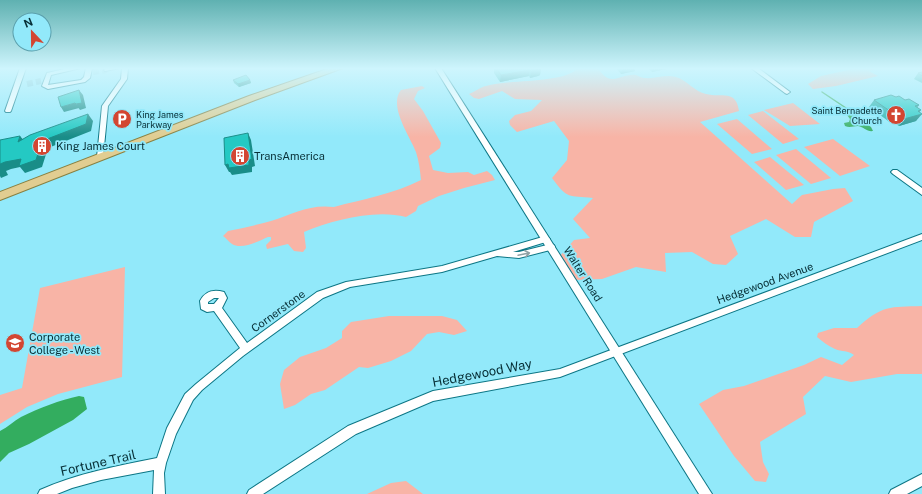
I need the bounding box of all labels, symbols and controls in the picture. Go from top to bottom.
north arrow [12,12,52,52]
text: N [22,16,34,30]
church icon: Saint Bernadette Church [885,104,907,126]
place label: Saint Bernadette Church [811,105,882,126]
parking icon: King James Parkway [111,108,133,130]
place label: King James Parkway [136,109,184,130]
building icon: King James Court [31,135,53,157]
place label: King James Court [56,140,145,152]
building icon: TransAmerica [229,145,251,167]
place label: TransAmerica [254,150,325,162]
street label: Walter Road [561,244,605,304]
one-way arrow [518,250,531,258]
street label: Hedgewood Avenue [715,260,815,306]
street label: Cornerstone [249,288,307,334]
place label: Corporate College - West [29,331,100,356]
school or university icon: Corporate College - West [4,332,26,354]
street label: Hedgewood Way [431,356,533,390]
street label: Fortune Trail [59,447,137,479]

